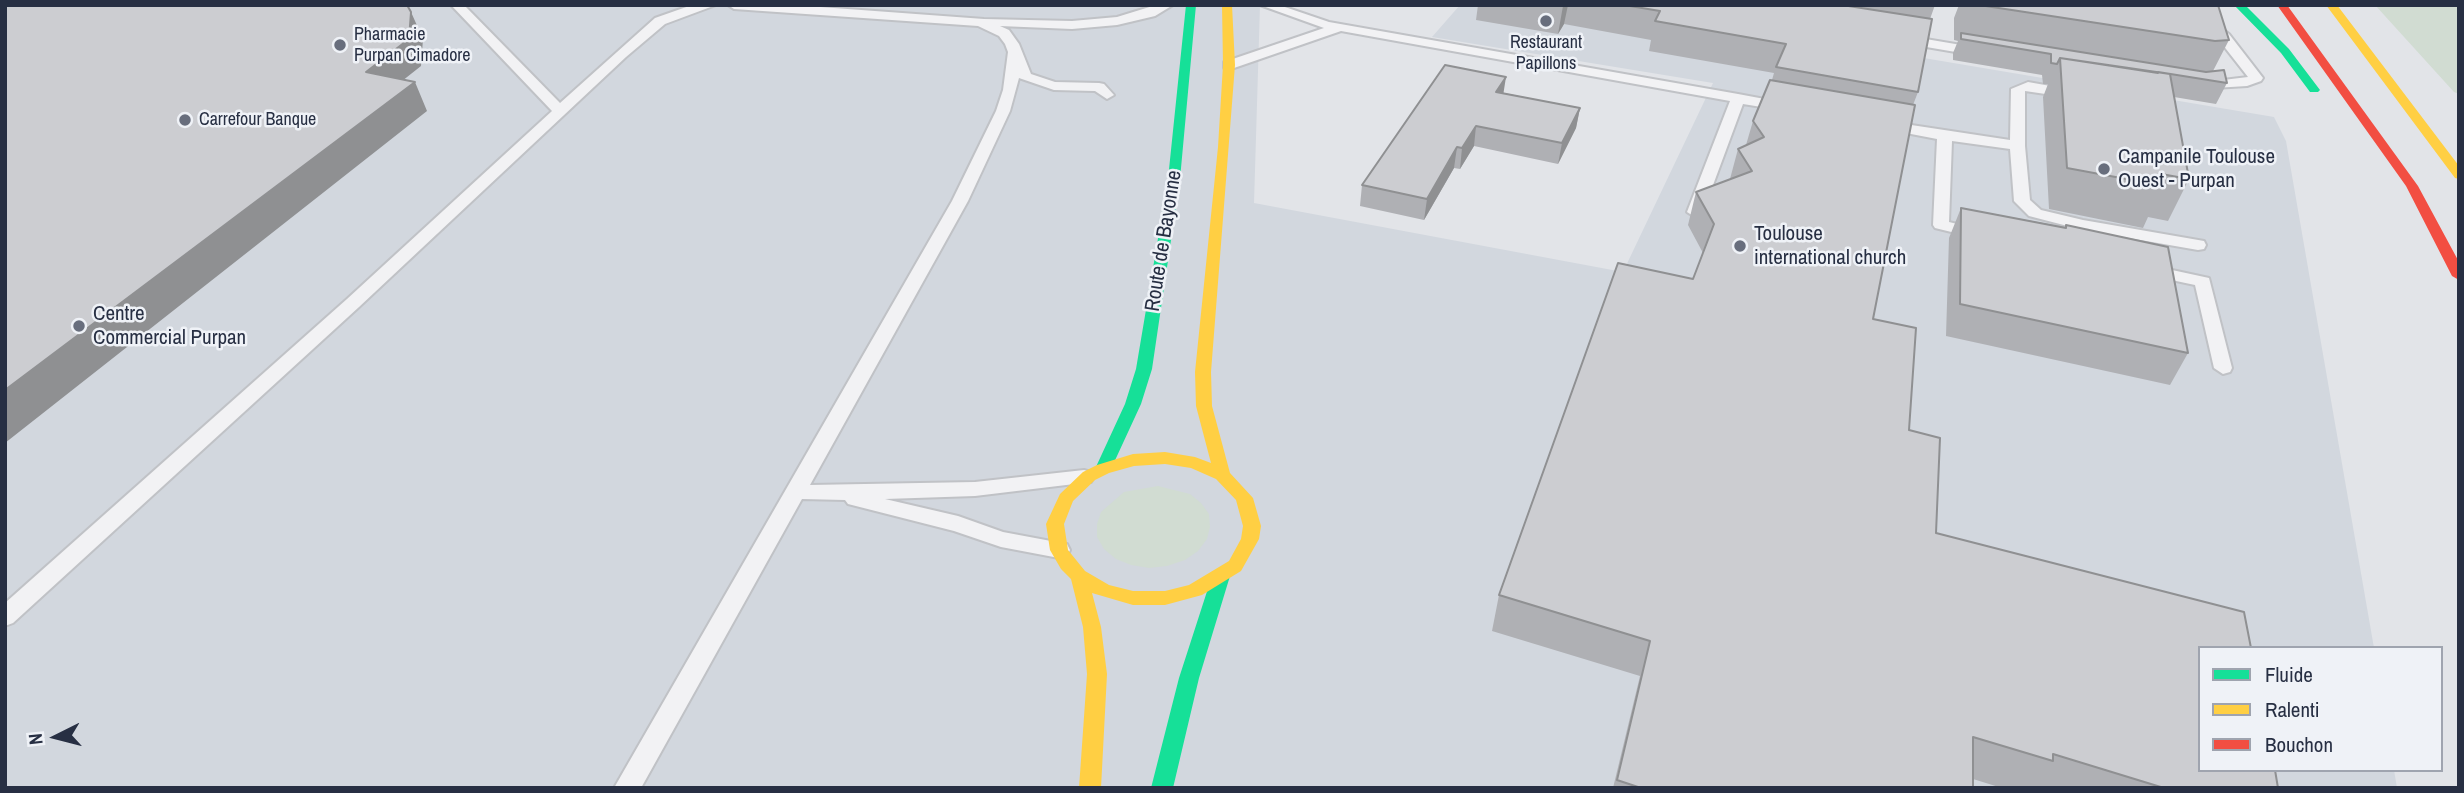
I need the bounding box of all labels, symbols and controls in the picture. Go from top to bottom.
marker: Restaurant Papillons [1538,13,1554,29]
place label: Pharmacie Purpan Cimadore [354,24,470,66]
place label: Restaurant Papillons [1510,32,1582,74]
marker: Pharmacie Purpan Cimadore [332,37,348,53]
place label: Carrefour Banque [199,109,316,131]
marker: Carrefour Banque [177,112,193,128]
place label: Campanile Toulouse Ouest - Purpan [2118,144,2275,194]
marker: Campanile Toulouse Ouest - Purpan [2096,161,2112,177]
street label: Route de Bayonne [1140,169,1188,313]
place label: Toulouse international church [1754,221,1906,271]
marker: Toulouse international church [1732,238,1748,254]
place label: Centre Commercial Purpan [93,301,246,351]
marker: Centre Commercial Purpan [71,318,87,334]
legend [2198,646,2443,772]
text: Fluide [2265,660,2313,689]
text: Ralenti [2265,695,2320,724]
north arrow [21,702,91,772]
text: Bouchon [2265,730,2333,759]
text: N [22,732,49,746]

